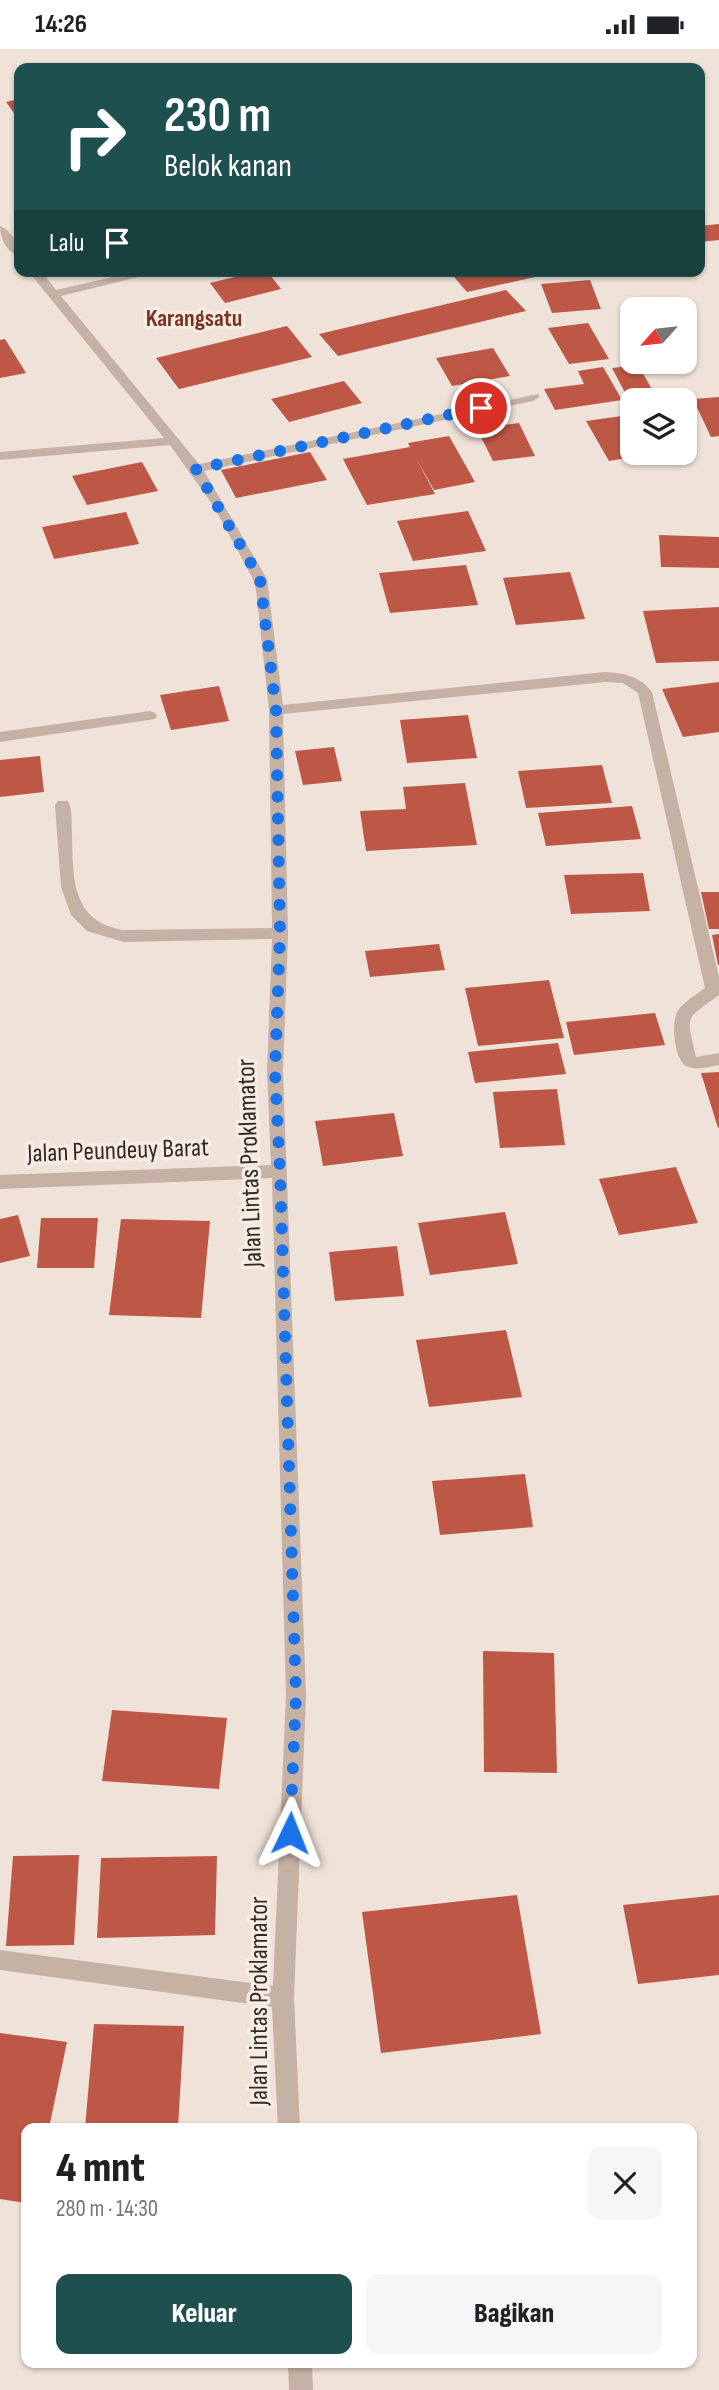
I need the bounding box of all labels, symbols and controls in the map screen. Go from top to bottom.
text: 14:26 [35,9,87,40]
text: 230 m [164,87,271,146]
icon: right [49,91,140,182]
text: Belok kanan [164,147,292,186]
icon: arrive [98,224,136,262]
text: Lalu [49,228,84,259]
north arrow [620,297,696,375]
map controls [620,297,697,465]
district label: Karangsatu [146,304,242,333]
pin [451,378,511,438]
button: layers [620,388,697,465]
icon: arrive [462,389,500,427]
street label: Jalan Lintas Proklamator [231,1058,269,1269]
street label: Jalan Peundeuy Barat [26,1132,209,1170]
position arrow [253,1796,327,1870]
street label: Jalan Lintas Proklamator [244,1896,275,2106]
text: 4 mnt [56,2143,145,2194]
button: close [588,2146,662,2220]
text: 280 m · 14:30 [56,2195,158,2223]
button: Keluar [56,2274,352,2354]
button: Bagikan [366,2274,662,2354]

